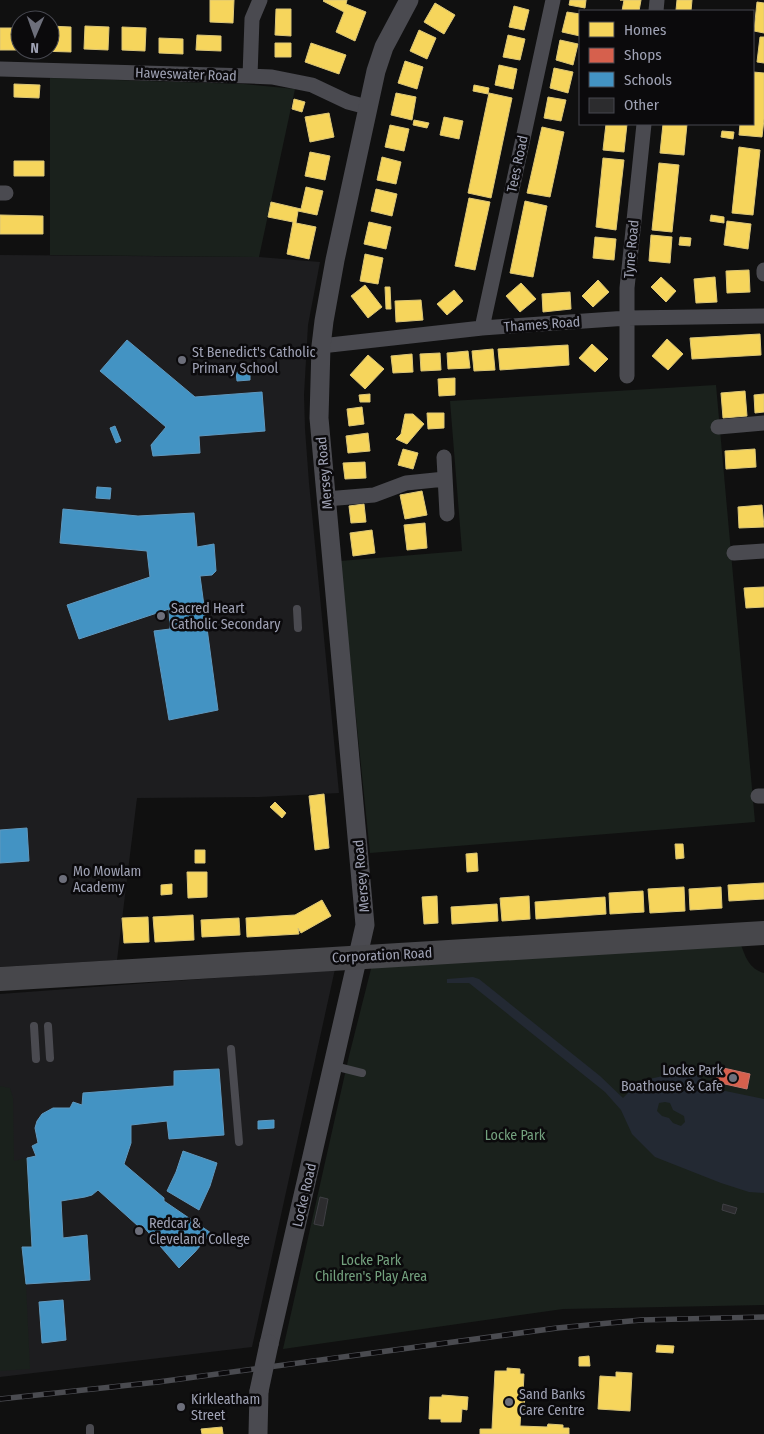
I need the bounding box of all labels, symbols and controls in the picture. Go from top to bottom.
north arrow [10,10,60,60]
legend [579,10,754,125]
text: Homes [624,21,666,39]
text: N [30,39,39,56]
text: Shops [624,46,662,64]
street label: Haweswater Road [135,64,237,85]
text: Schools [624,71,672,89]
text: Other [624,96,660,114]
street label: Tees Road [503,134,532,194]
street label: Tyne Road [620,219,643,279]
street label: Thames Road [503,313,581,336]
place label: St Benedict's Catholic Primary School [192,344,315,377]
marker: St Benedict's Catholic Primary School [176,354,188,366]
street label: Mersey Road [313,436,336,510]
place label: Sacred Heart Catholic Secondary [171,600,281,633]
marker: Sacred Heart Catholic Secondary [155,610,167,622]
street label: Mersey Road [350,839,373,913]
place label: Mo Mowlam Academy [73,863,141,896]
marker: Mo Mowlam Academy [57,873,69,885]
street label: Corporation Road [331,944,433,967]
place label: Locke Park Boathouse & Cafe [621,1062,723,1095]
marker: Locke Park Boathouse & Cafe [727,1072,739,1084]
park label: Locke Park [485,1127,546,1144]
street label: Locke Road [289,1162,320,1229]
place label: Redcar & Cleveland College [149,1215,250,1248]
marker: Redcar & Cleveland College [133,1225,145,1237]
park label: Locke Park Children's Play Area [315,1252,427,1285]
place label: Sand Banks Care Centre [519,1386,585,1419]
place label: Kirkleatham Street [191,1391,260,1424]
marker: Sand Banks Care Centre [503,1396,515,1408]
marker: Kirkleatham Street [175,1401,187,1413]

